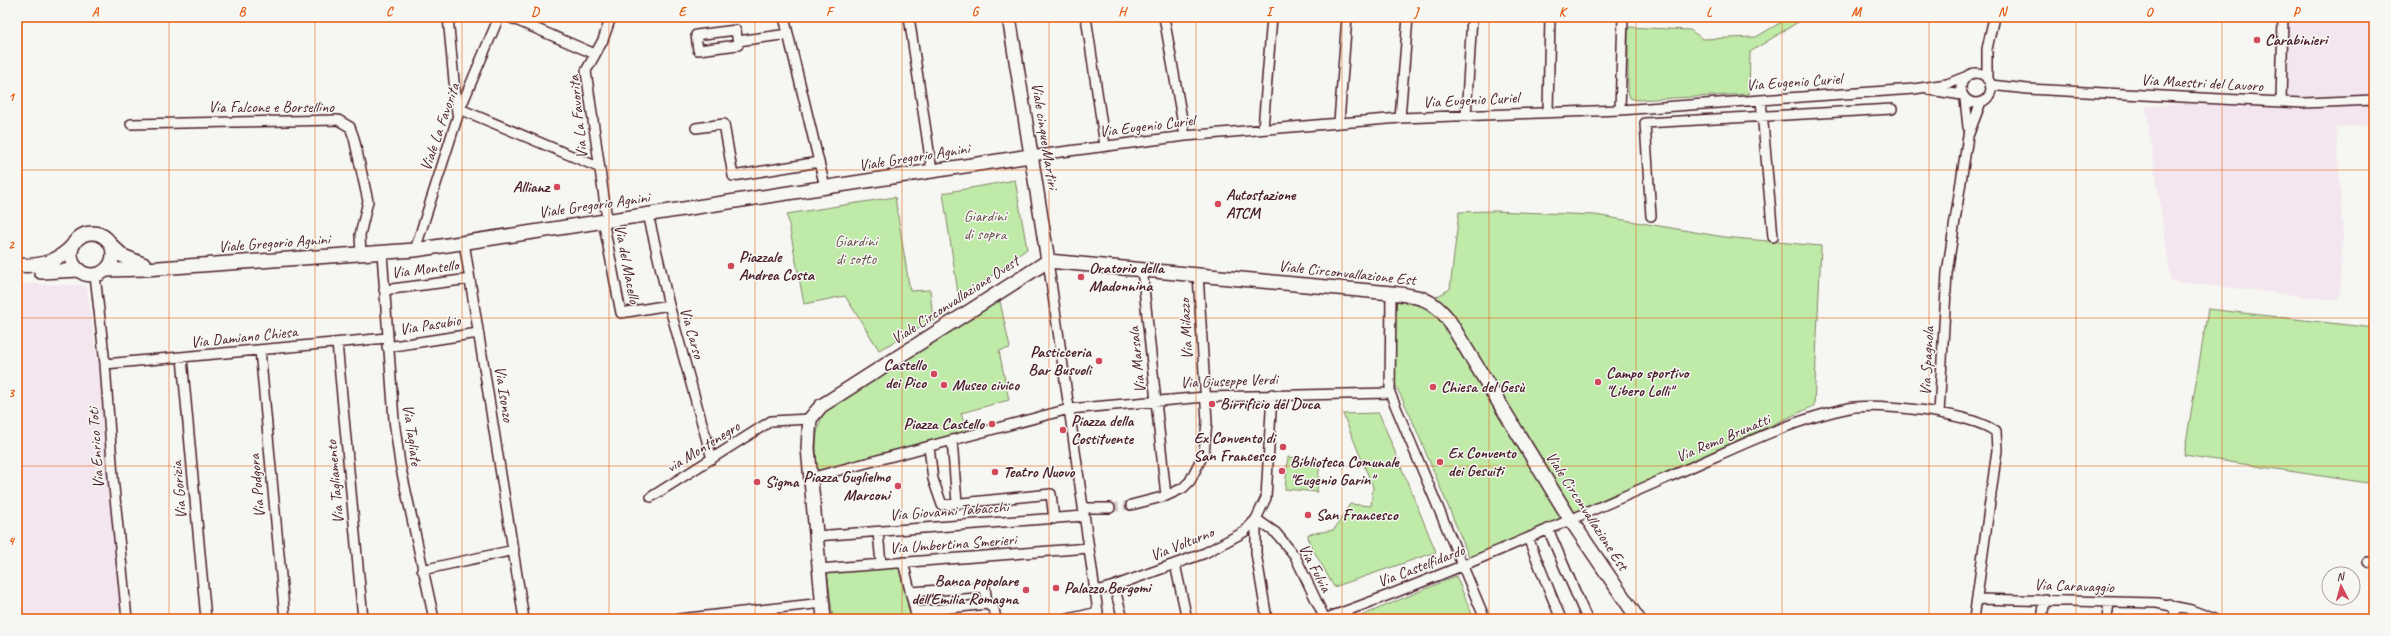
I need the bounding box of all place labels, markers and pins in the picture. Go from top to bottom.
place label: Carabinieri [2265,30,2330,50]
marker: Carabinieri [2252,35,2262,45]
place label: Allianz [513,177,551,197]
marker: Allianz [552,182,562,192]
place label: Autostazione ATCM [1226,185,1297,223]
marker: Autostazione ATCM [1213,199,1223,209]
place label: Piazzale Andrea Costa [739,247,816,285]
place label: Oratorio della Madonnina [1089,258,1165,296]
marker: Piazzale Andrea Costa [726,261,736,271]
marker: Oratorio della Madonnina [1076,272,1086,282]
place label: Pasticceria Bar Busuoli [1028,342,1093,380]
place label: Castello dei Pico [884,355,927,393]
marker: Pasticceria Bar Busuoli [1094,356,1104,366]
place label: Campo sportivo "Libero Lolli" [1606,363,1691,401]
marker: Castello dei Pico [929,369,939,379]
place label: Museo civico [952,375,1020,395]
place label: Chiesa del Gesù [1441,377,1525,397]
marker: Campo sportivo "Libero Lolli" [1593,377,1603,387]
marker: Museo civico [939,380,949,390]
marker: Chiesa del Gesù [1428,382,1438,392]
place label: Birrificio del Duca [1220,394,1321,414]
marker: Birrificio del Duca [1207,399,1217,409]
place label: Piazza della Costituente [1071,411,1135,449]
place label: Piazza Castello [904,414,985,434]
marker: Piazza Castello [987,419,997,429]
marker: Piazza della Costituente [1058,425,1068,435]
place label: Ex Convento di San Francesco [1193,428,1277,466]
marker: Ex Convento di San Francesco [1278,442,1288,452]
place label: Ex Convento dei Gesuiti [1448,443,1517,481]
place label: Biblioteca Comunale "Eugenio Garin" [1290,452,1400,490]
marker: Ex Convento dei Gesuiti [1435,457,1445,467]
place label: Teatro Nuovo [1003,462,1075,482]
marker: Biblioteca Comunale "Eugenio Garin" [1277,466,1287,476]
place label: Piazza Guglielmo Marconi [803,467,893,505]
marker: Teatro Nuovo [990,467,1000,477]
place label: Sigma [765,472,800,492]
marker: Sigma [752,477,762,487]
marker: Piazza Guglielmo Marconi [893,481,903,491]
place label: San Francesco [1316,505,1399,525]
marker: San Francesco [1303,510,1313,520]
place label: Banca popolare dell'Emilia Romagna [911,571,1020,609]
place label: Palazzo Bergomi [1064,578,1153,598]
marker: Palazzo Bergomi [1051,583,1061,593]
marker: Banca popolare dell'Emilia Romagna [1021,585,1031,595]

